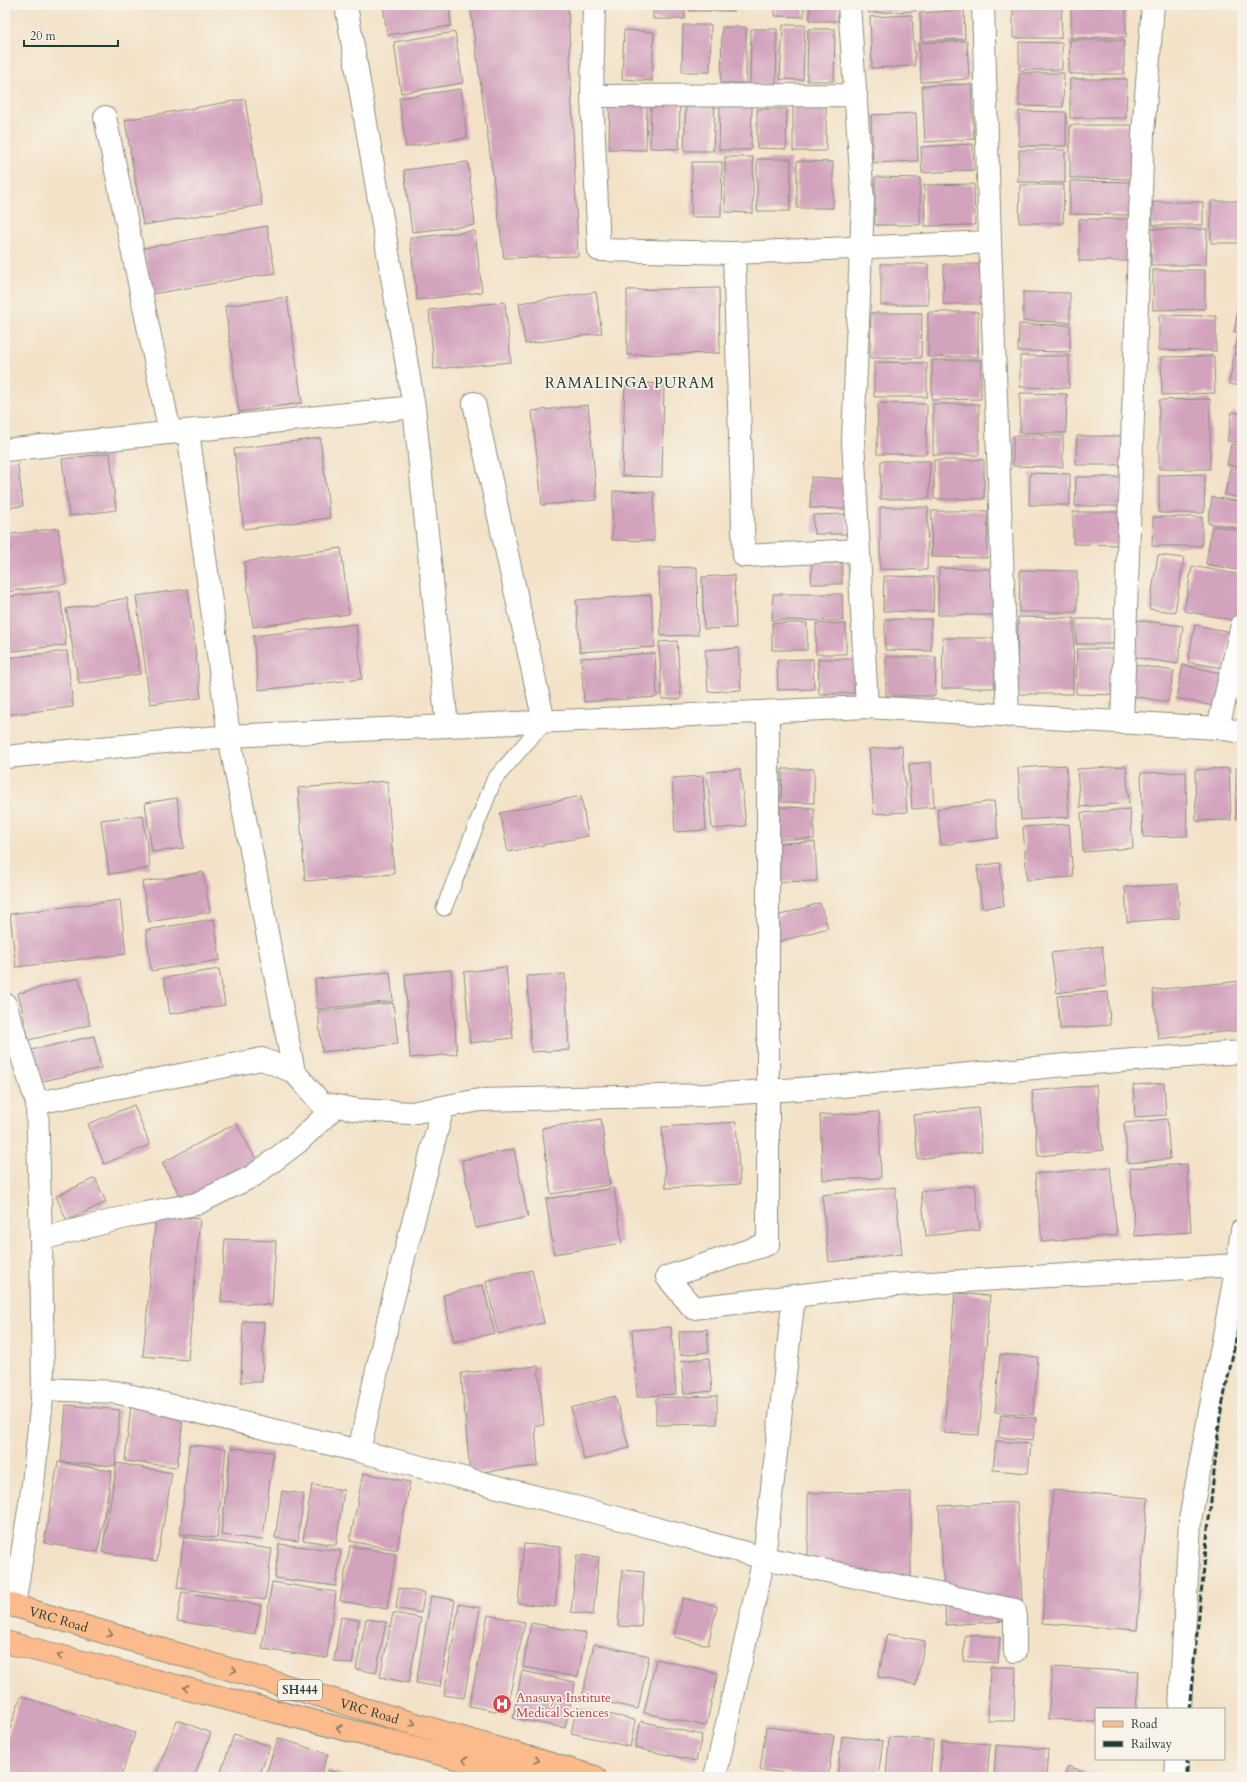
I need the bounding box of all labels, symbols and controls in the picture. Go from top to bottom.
scale bar [24,22,118,48]
text: 20 m [30,28,57,44]
district label: RAMALINGA PURAM [545,373,715,393]
street label: VRC Road [27,1603,90,1637]
one-way arrow [106,1629,113,1638]
one-way arrow [57,1652,64,1661]
one-way arrow [231,1665,238,1674]
road number: SH444 [278,1680,322,1700]
one-way arrow [183,1685,190,1693]
place label: Anasuya Institute Medical Sciences [516,1689,611,1722]
hospital icon: Anasuya Institute Medical Sciences [491,1693,513,1715]
street label: VRC Road [338,1694,401,1729]
legend [1095,1708,1225,1760]
text: Road [1131,1716,1158,1732]
one-way arrow [409,1718,416,1727]
one-way arrow [336,1724,343,1732]
text: Railway [1131,1736,1173,1752]
one-way arrow [534,1755,541,1764]
one-way arrow [462,1756,469,1765]

